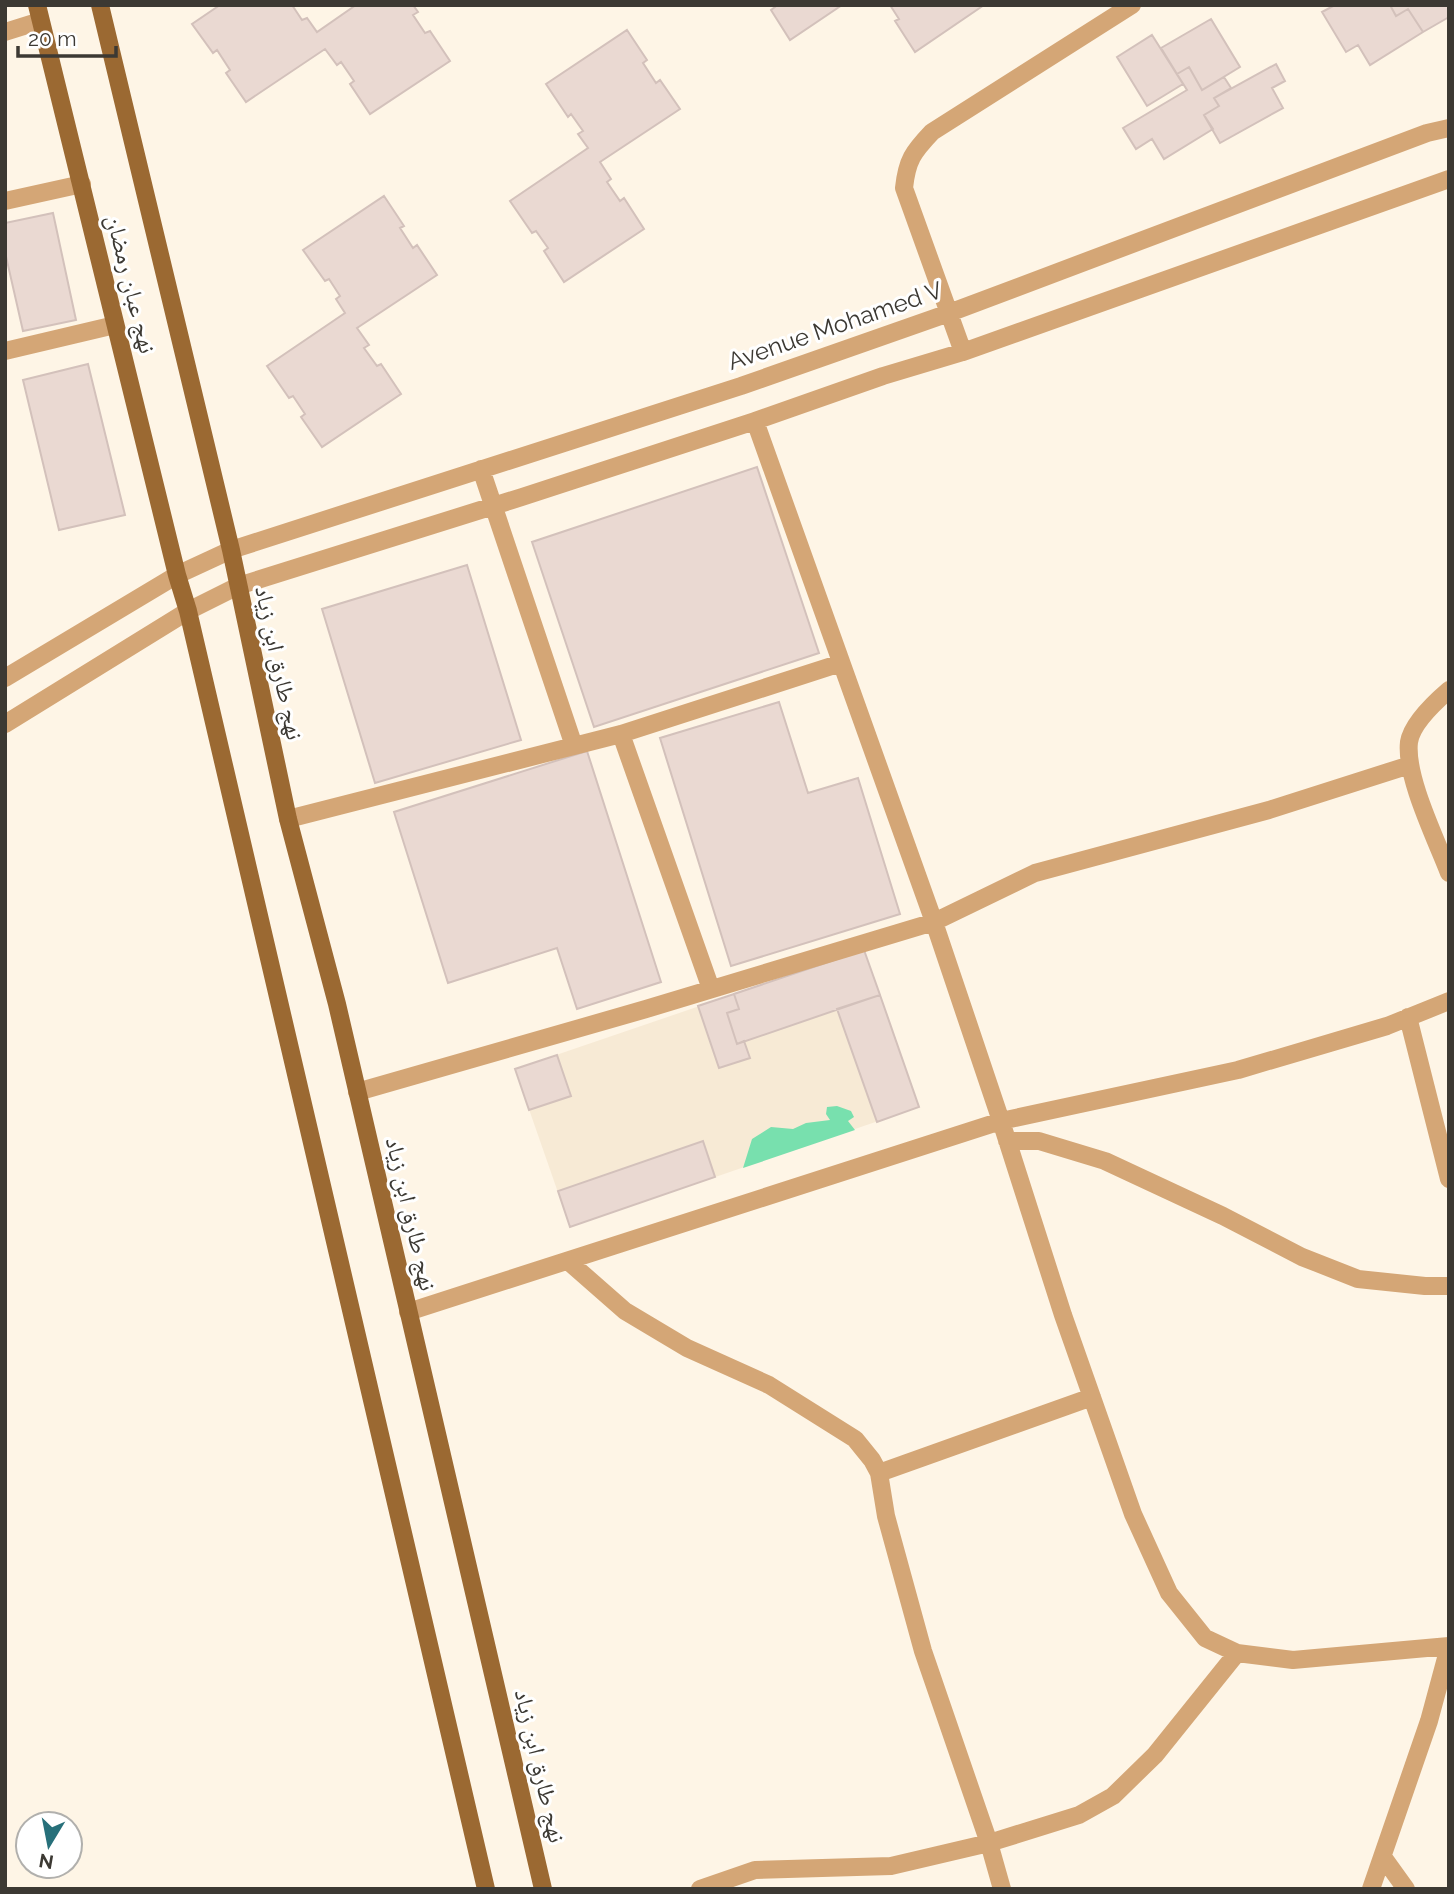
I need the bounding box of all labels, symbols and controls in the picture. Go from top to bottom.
scale bar [18,14,116,58]
text: 20 m [28,26,76,51]
street label: نهج عبان رمضان [99,211,163,357]
street label: Avenue Mohamed V [724,275,946,376]
street label: نهج طارق ابن زياد [248,583,310,743]
street label: نهج طارق ابن زياد [379,1134,443,1294]
street label: نهج طارق ابن زياد [508,1686,572,1846]
north arrow [14,1810,84,1880]
text: N [37,1850,55,1874]

